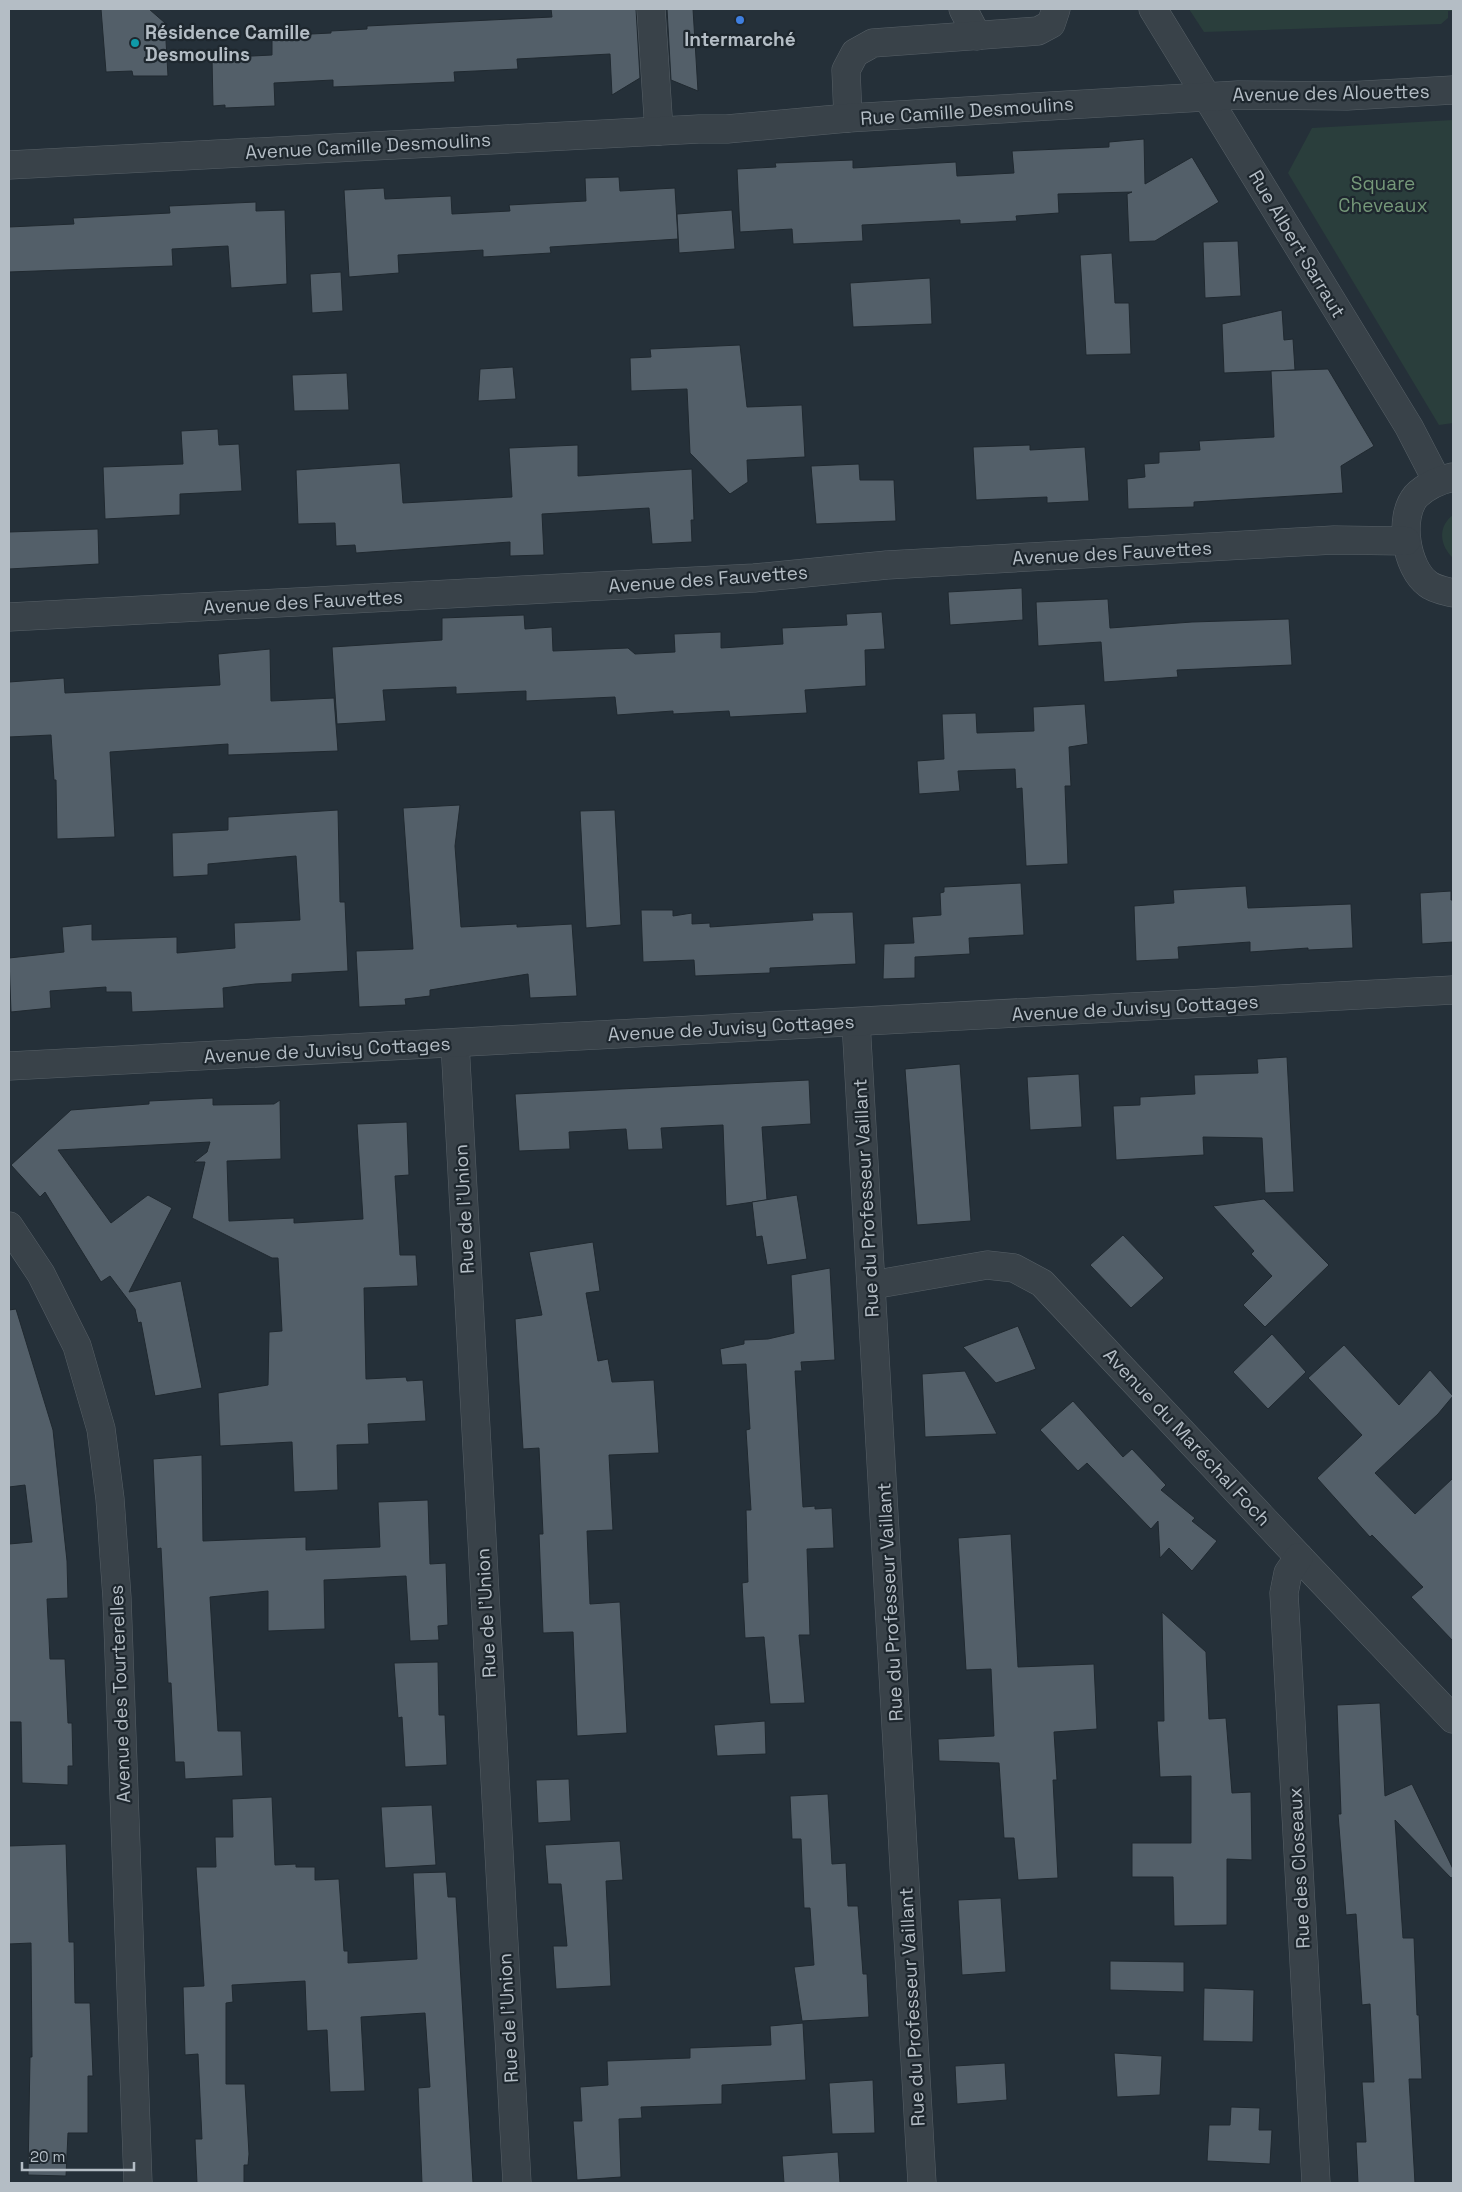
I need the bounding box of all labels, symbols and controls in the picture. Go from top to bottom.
marker: Intermarché [734,14,746,26]
place label: Résidence Camille Desmoulins [145,20,310,67]
place label: Intermarché [684,27,796,52]
marker: Résidence Camille Desmoulins [129,37,141,49]
street label: Avenue des Alouettes [1232,79,1430,107]
street label: Rue Camille Desmoulins [859,91,1075,131]
street label: Avenue Camille Desmoulins [244,127,492,165]
street label: Rue Albert Sarraut [1243,166,1351,322]
park label: Square Cheveaux [1338,171,1428,218]
street label: Avenue des Fauvettes [1011,535,1213,571]
street label: Avenue des Fauvettes [607,560,809,598]
street label: Avenue des Fauvettes [202,584,404,620]
street label: Avenue de Juvisy Cottages [1011,989,1259,1027]
street label: Avenue de Juvisy Cottages [607,1009,855,1047]
street label: Avenue de Juvisy Cottages [203,1031,451,1069]
street label: Rue du Professeur Vaillant [847,1078,885,1318]
street label: Rue de l'Union [448,1143,480,1275]
street label: Avenue du Maréchal Foch [1098,1343,1276,1531]
street label: Rue du Professeur Vaillant [871,1482,909,1722]
street label: Rue de l'Union [470,1547,502,1679]
street label: Avenue des Tourterelles [104,1585,136,1803]
street label: Rue des Closeaux [1282,1787,1316,1949]
street label: Rue du Professeur Vaillant [893,1887,931,2127]
street label: Rue de l'Union [492,1952,524,2084]
scale bar [22,2140,135,2172]
text: 20 m [30,2147,65,2166]

